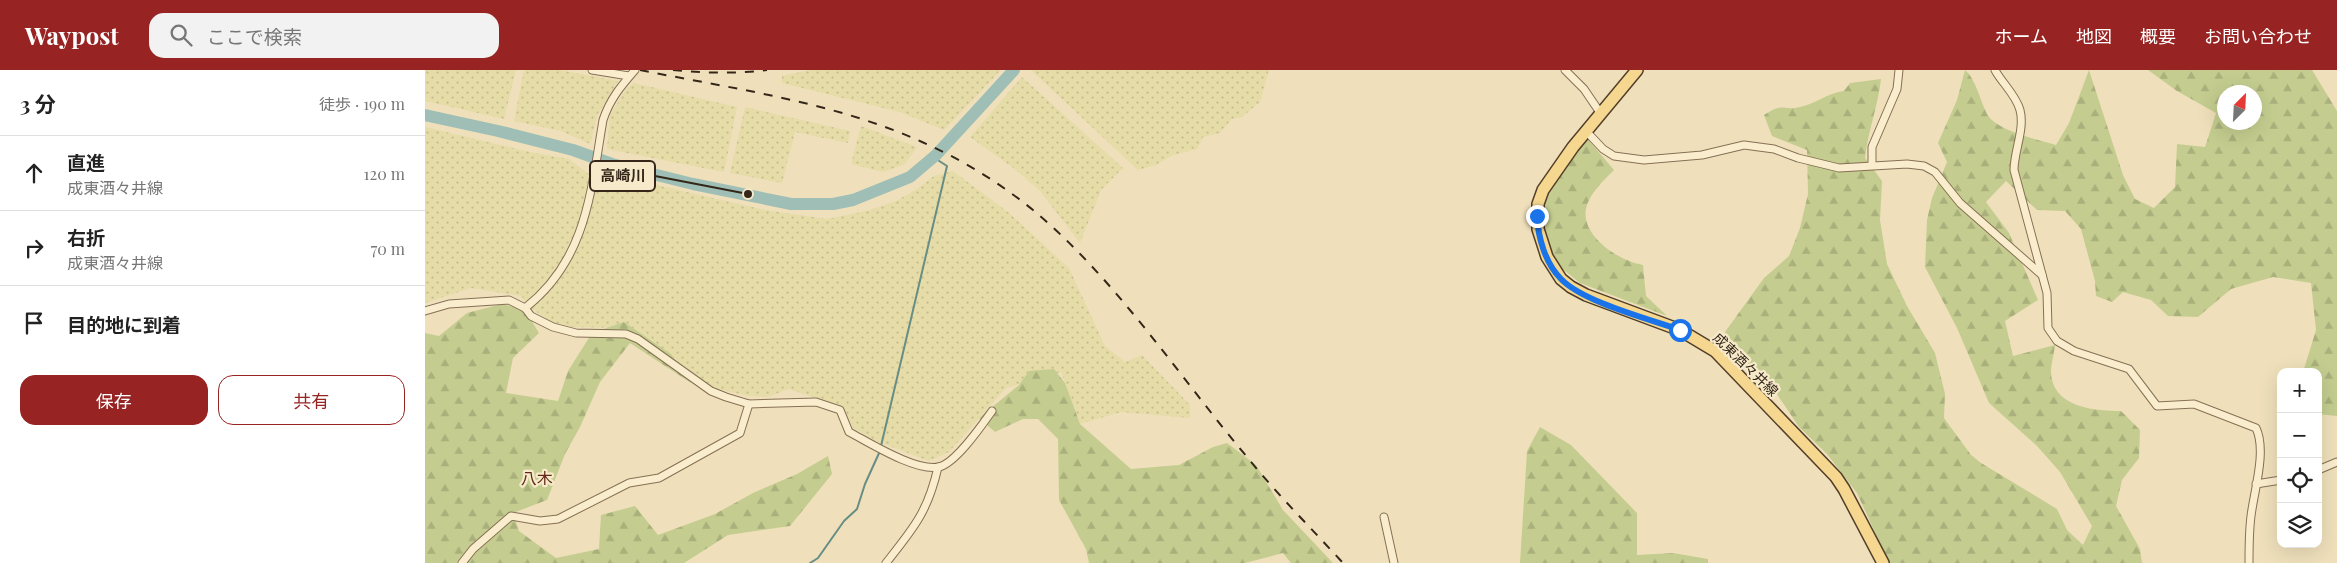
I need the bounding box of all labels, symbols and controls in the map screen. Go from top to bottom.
search box [149,13,499,58]
text: Waypost [25,19,119,51]
icon: search [167,21,195,49]
text: ここで検索 [207,23,302,49]
text: ホーム [1995,24,2048,48]
text: 地図 [2076,24,2112,48]
text: 概要 [2140,24,2176,48]
text: お問い合わせ [2204,24,2312,48]
north arrow [2217,85,2262,130]
text: 3 分 [20,89,56,117]
text: 徒歩 · 190 m [319,93,405,114]
text: 直進 [67,149,105,175]
icon: ahead [20,159,48,187]
callout: 高崎川 [590,161,655,191]
text: 120 m [364,163,405,184]
text: 高崎川 [600,165,646,185]
text: 成東酒々井線 [67,177,163,198]
route end [1526,205,1549,228]
text: 右折 [67,224,105,250]
icon: right [20,234,48,262]
text: 70 m [371,238,405,259]
text: 成東酒々井線 [67,252,163,273]
icon: arrive [20,309,48,337]
text: 目的地に到着 [67,311,181,337]
route start [1669,319,1692,342]
street label: 成東酒々井線 [1709,328,1783,400]
map controls [2277,368,2322,548]
button: + [2277,368,2322,413]
button: 保存 [20,375,208,425]
button: 共有 [218,375,405,425]
button: − [2277,413,2322,458]
button: locate [2277,458,2322,503]
district label: 八木 [521,467,553,488]
button: layers [2277,503,2322,548]

